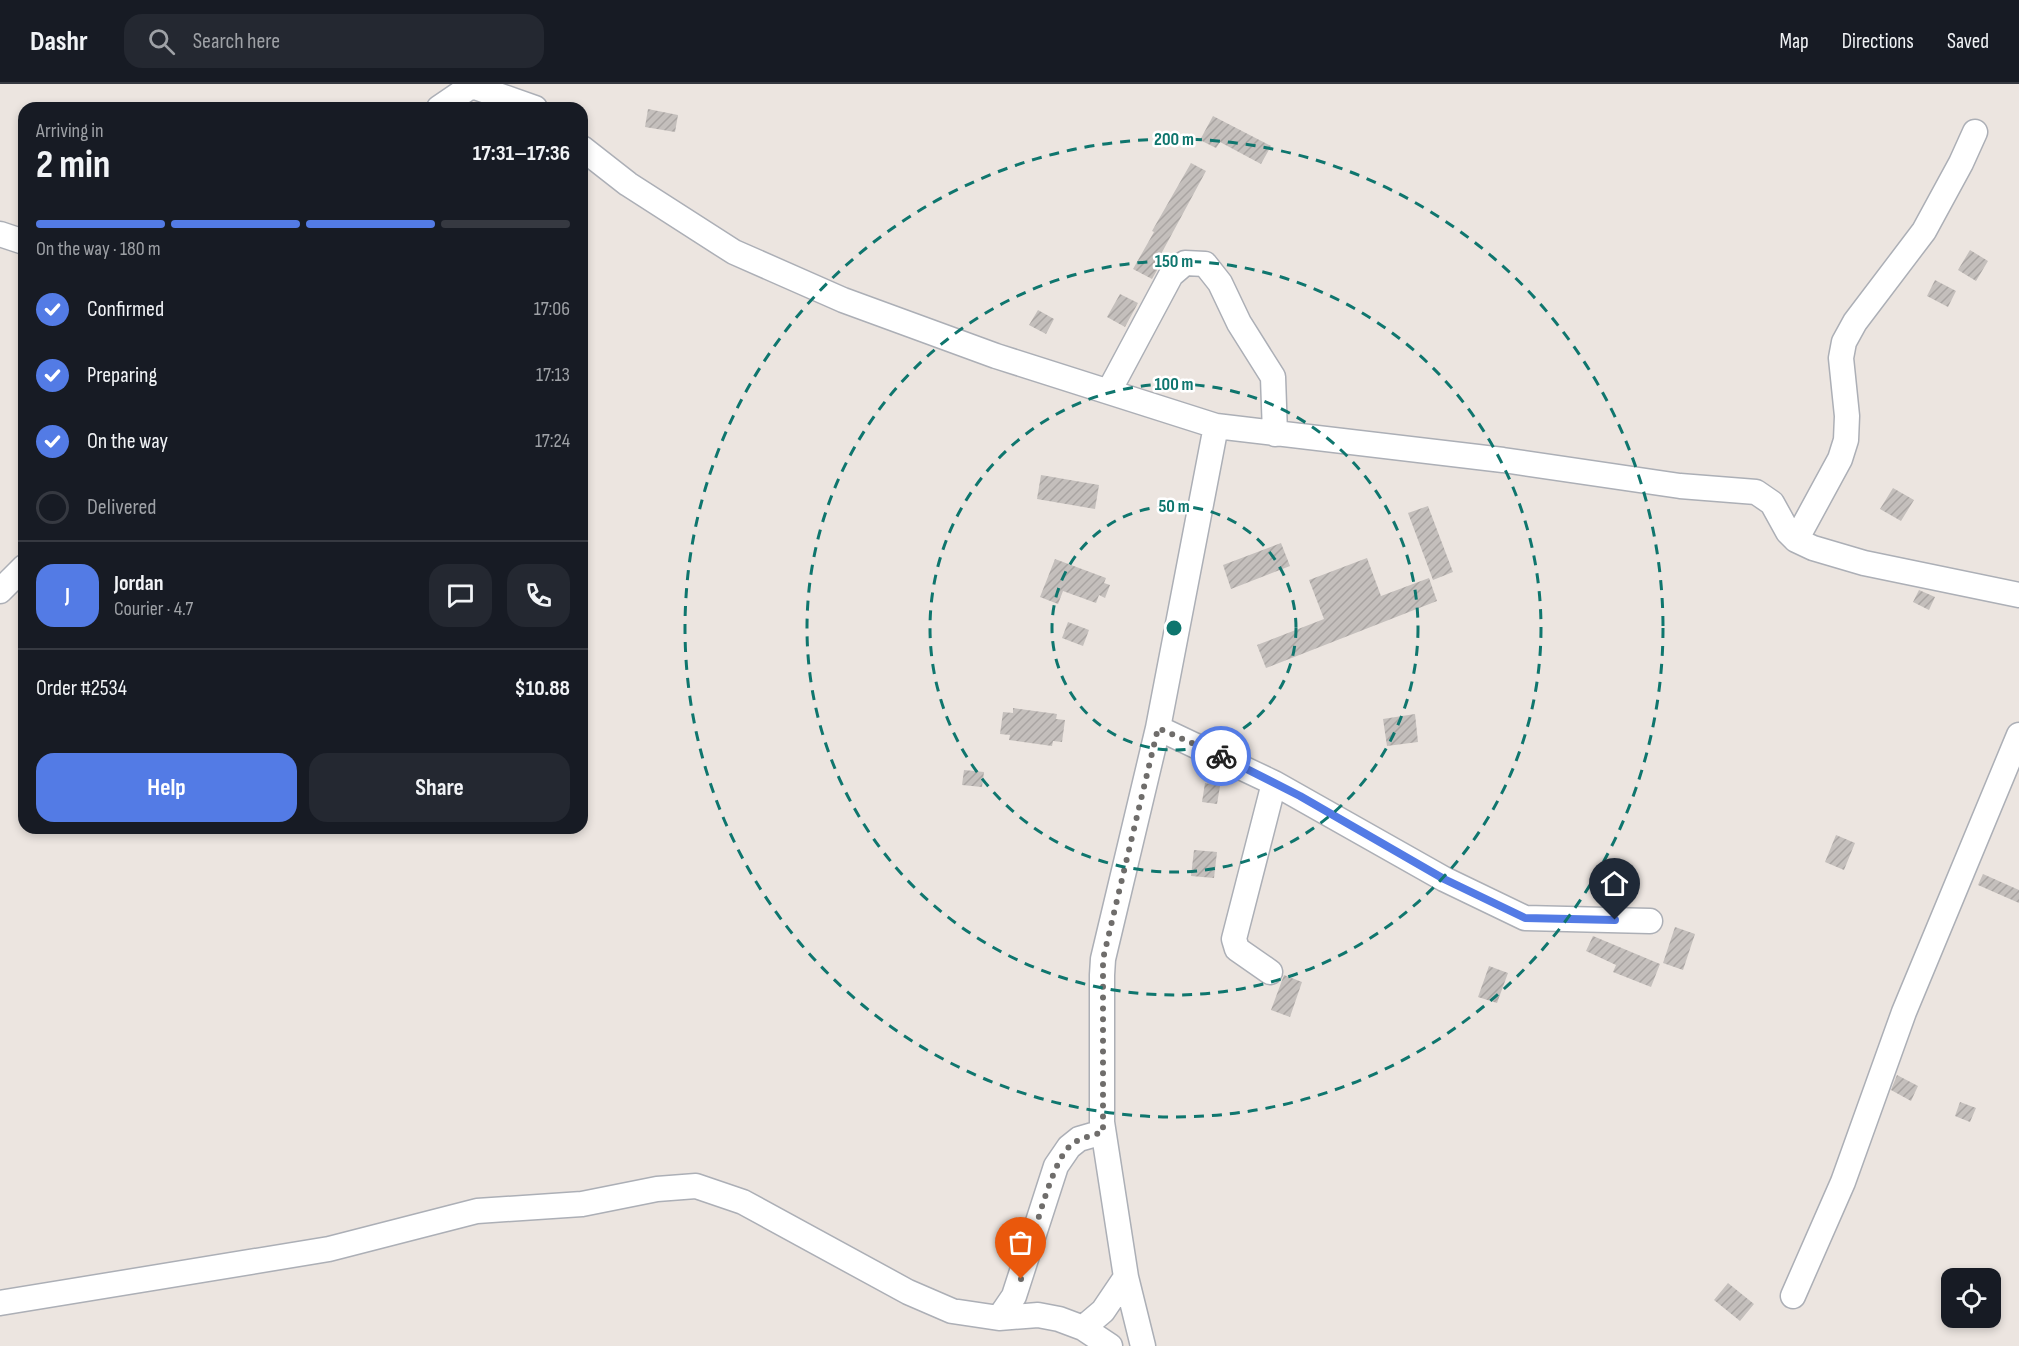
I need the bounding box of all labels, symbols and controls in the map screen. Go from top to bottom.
search box [124,14,544,68]
text: Dashr [30,25,88,58]
icon: search [145,25,178,58]
text: Search here [193,28,280,55]
text: Map [1779,29,1809,54]
text: Directions [1842,29,1914,54]
text: Saved [1947,29,1989,54]
text: Arriving in [36,119,104,143]
text: 200 m [1154,129,1194,150]
text: 17:31–17:36 [473,140,570,167]
text: 2 min [36,142,110,189]
text: On the way · 180 m [36,237,161,261]
text: 150 m [1155,251,1193,272]
icon: check [36,293,69,326]
text: Confirmed [87,296,164,323]
text: 17:06 [534,297,570,321]
icon: check [36,359,69,392]
text: Preparing [87,362,157,389]
text: 17:13 [536,363,570,387]
text: 100 m [1155,374,1194,395]
icon: check [36,425,69,458]
text: On the way [87,428,168,455]
text: 17:24 [535,429,570,453]
text: Delivered [87,494,156,521]
text: 50 m [1158,496,1190,517]
button: chat [429,564,492,627]
button: phone [507,564,570,627]
text: Jordan [114,570,163,597]
text: J [65,582,70,609]
text: Courier · 4.7 [114,597,193,621]
centre of rings [1164,618,1184,638]
text: Order #2534 [36,675,127,702]
text: $10.88 [514,675,570,702]
courier [1191,726,1251,786]
icon: bike [1205,740,1238,773]
button: Help [36,753,297,822]
button: Share [309,753,570,822]
pin [1589,858,1640,920]
icon: home [1598,867,1631,900]
pin [995,1217,1046,1279]
icon: bag [1004,1226,1037,1259]
map controls [1941,1268,2001,1328]
button: locate [1941,1268,2001,1328]

